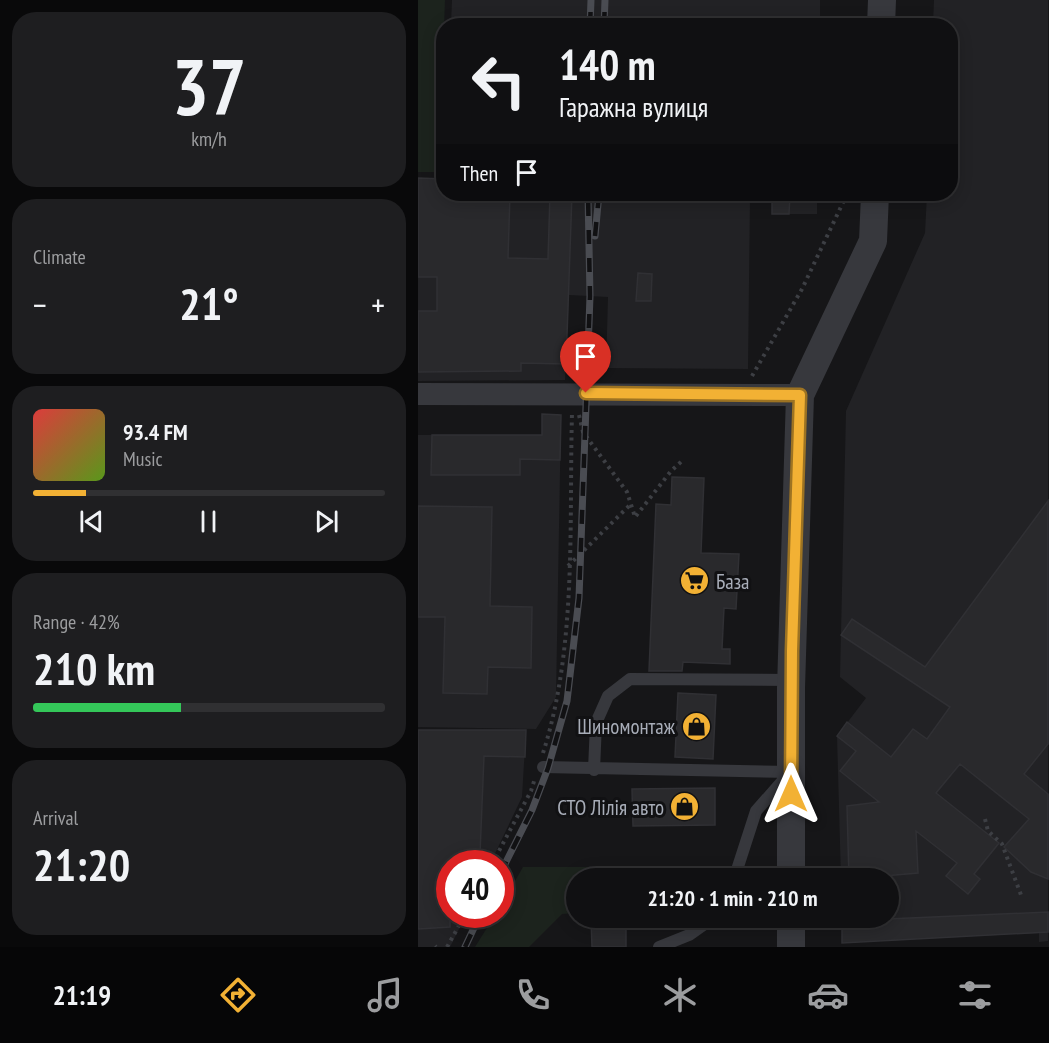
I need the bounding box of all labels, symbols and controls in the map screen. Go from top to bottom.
text: 37 [172,36,246,137]
text: 140 m [559,37,656,92]
icon: left [460,42,538,120]
text: Гаражна вулиця [559,90,708,124]
text: km/h [191,126,227,152]
icon: arrive [510,156,543,189]
text: Then [460,159,498,187]
text: Climate [33,244,86,270]
text: 21° [179,274,239,332]
text: − [33,283,47,326]
text: + [371,283,385,326]
pin [560,331,611,393]
icon: arrive [569,340,602,373]
text: 93.4 FM [123,418,188,446]
text: Music [123,446,163,472]
icon: previous [75,505,108,538]
icon: pause [192,505,225,538]
icon: next [310,505,343,538]
supermarket icon: База [679,565,711,597]
place label: База [716,568,750,595]
text: Range · 42% [33,609,120,635]
text: 210 km [33,639,155,697]
shop icon: Шиномонтаж [680,710,712,742]
place label: Шиномонтаж [577,713,676,740]
position arrow [759,762,823,826]
shop icon: СТО Лілія авто [669,791,701,823]
place label: СТО Лілія авто [557,794,664,821]
text: Arrival [33,805,78,831]
text: 21:20 [33,835,130,893]
speed limit sign: 40 [436,850,514,928]
text: 21:20 · 1 min · 210 m [647,884,818,912]
icon: directions [217,974,259,1016]
icon: music [364,974,406,1016]
icon: phone [512,974,554,1016]
icon: climate [659,974,701,1016]
icon: car [807,974,849,1016]
icon: filters [954,974,996,1016]
text: 21:19 [53,978,111,1012]

